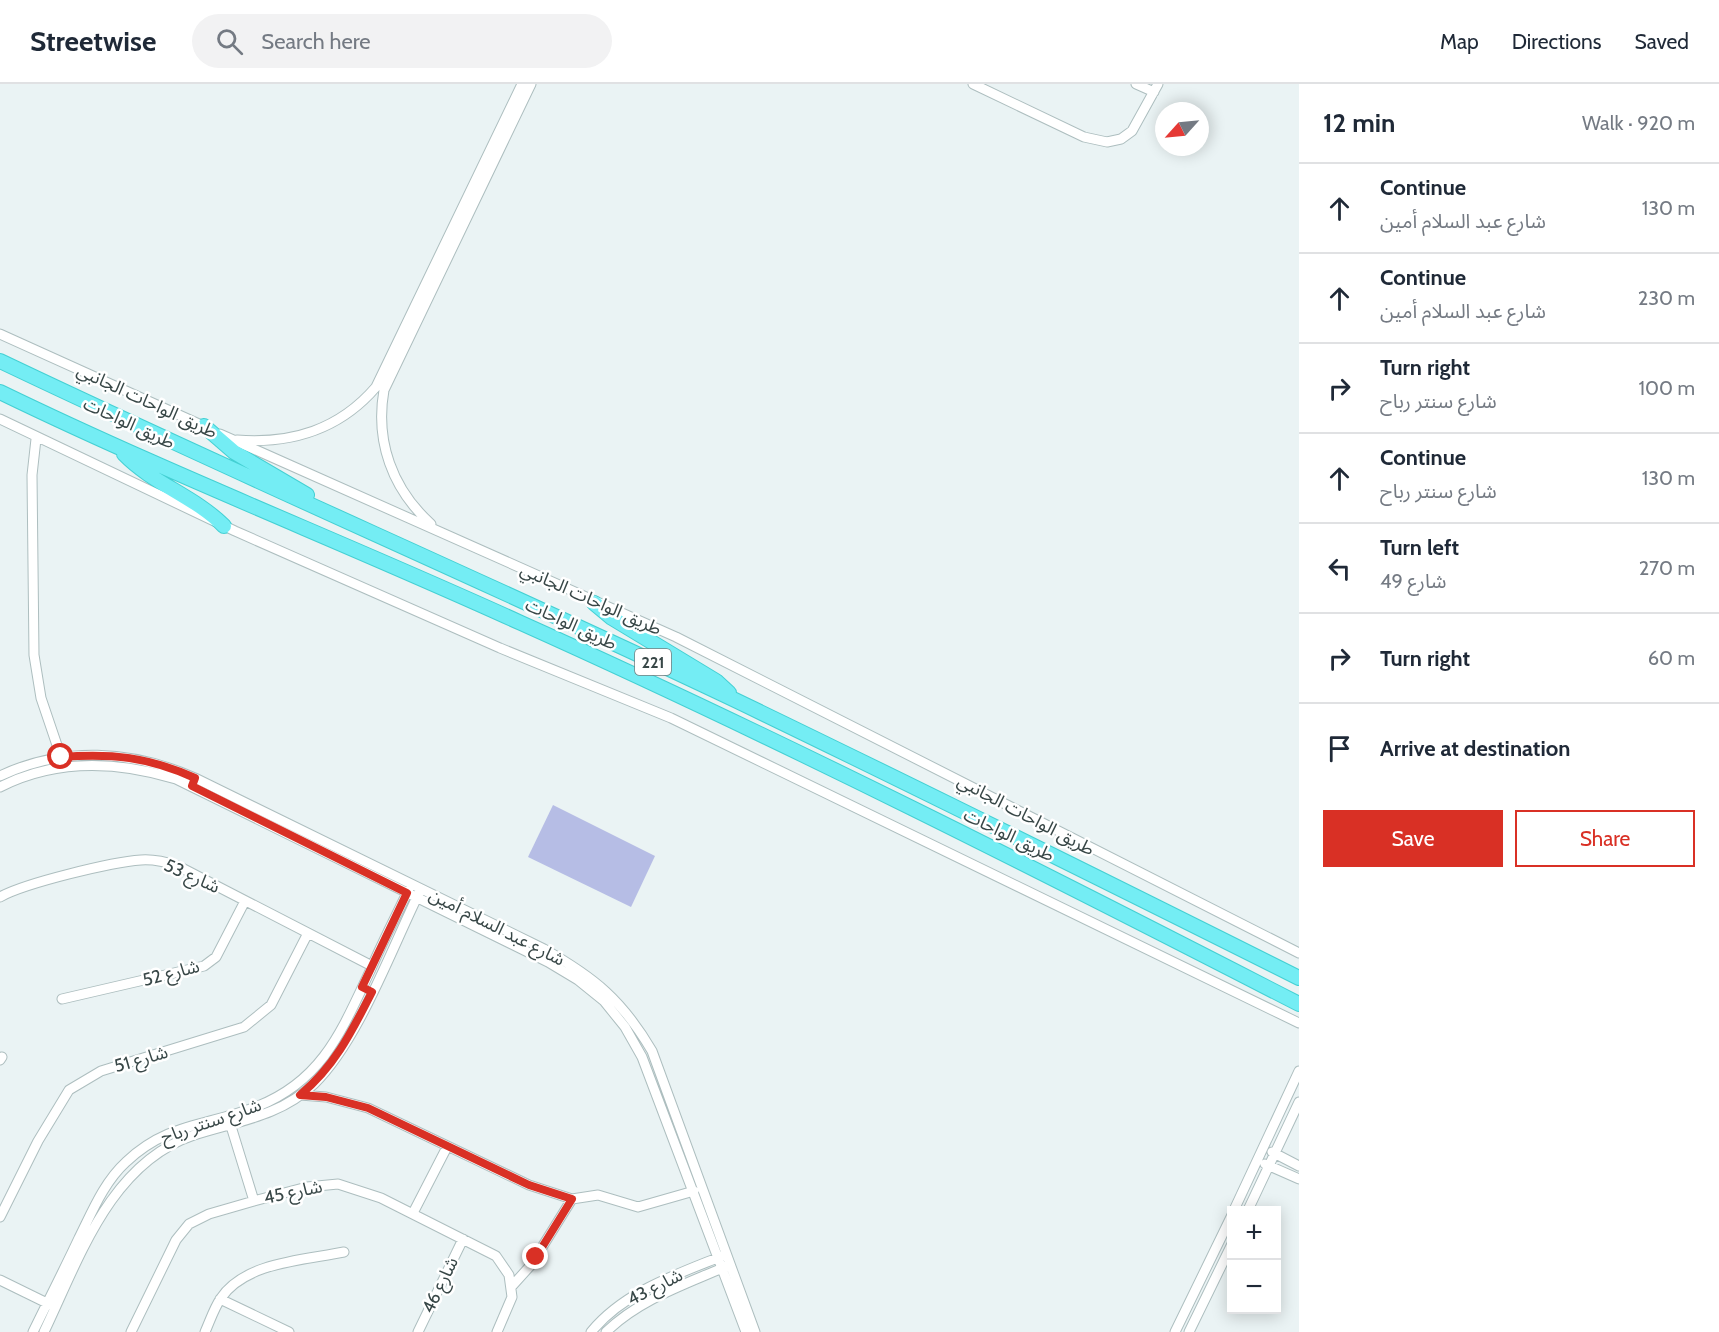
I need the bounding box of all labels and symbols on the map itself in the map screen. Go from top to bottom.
north arrow [1155,102,1209,156]
street label: طريق الواحات الجانبي [73,359,221,443]
street label: طريق الواحات [80,392,178,454]
street label: طريق الواحات الجانبي [517,558,665,640]
street label: طريق الواحات [522,593,620,655]
road number: 221 [635,649,671,675]
route start [47,743,73,769]
street label: طريق الواحات الجانبي [954,770,1098,860]
street label: طريق الواحات [960,804,1058,866]
street label: شارع 53 [160,854,223,901]
street label: شارع عبد السلام أمين [424,883,569,973]
street label: شارع 52 [140,955,203,994]
street label: شارع 51 [112,1041,171,1080]
street label: شارع سنتر رباح [158,1094,265,1151]
street label: شارع 45 [262,1175,325,1212]
route end [522,1243,548,1269]
street label: شارع 46 [417,1253,466,1318]
street label: شارع 43 [624,1264,688,1313]

